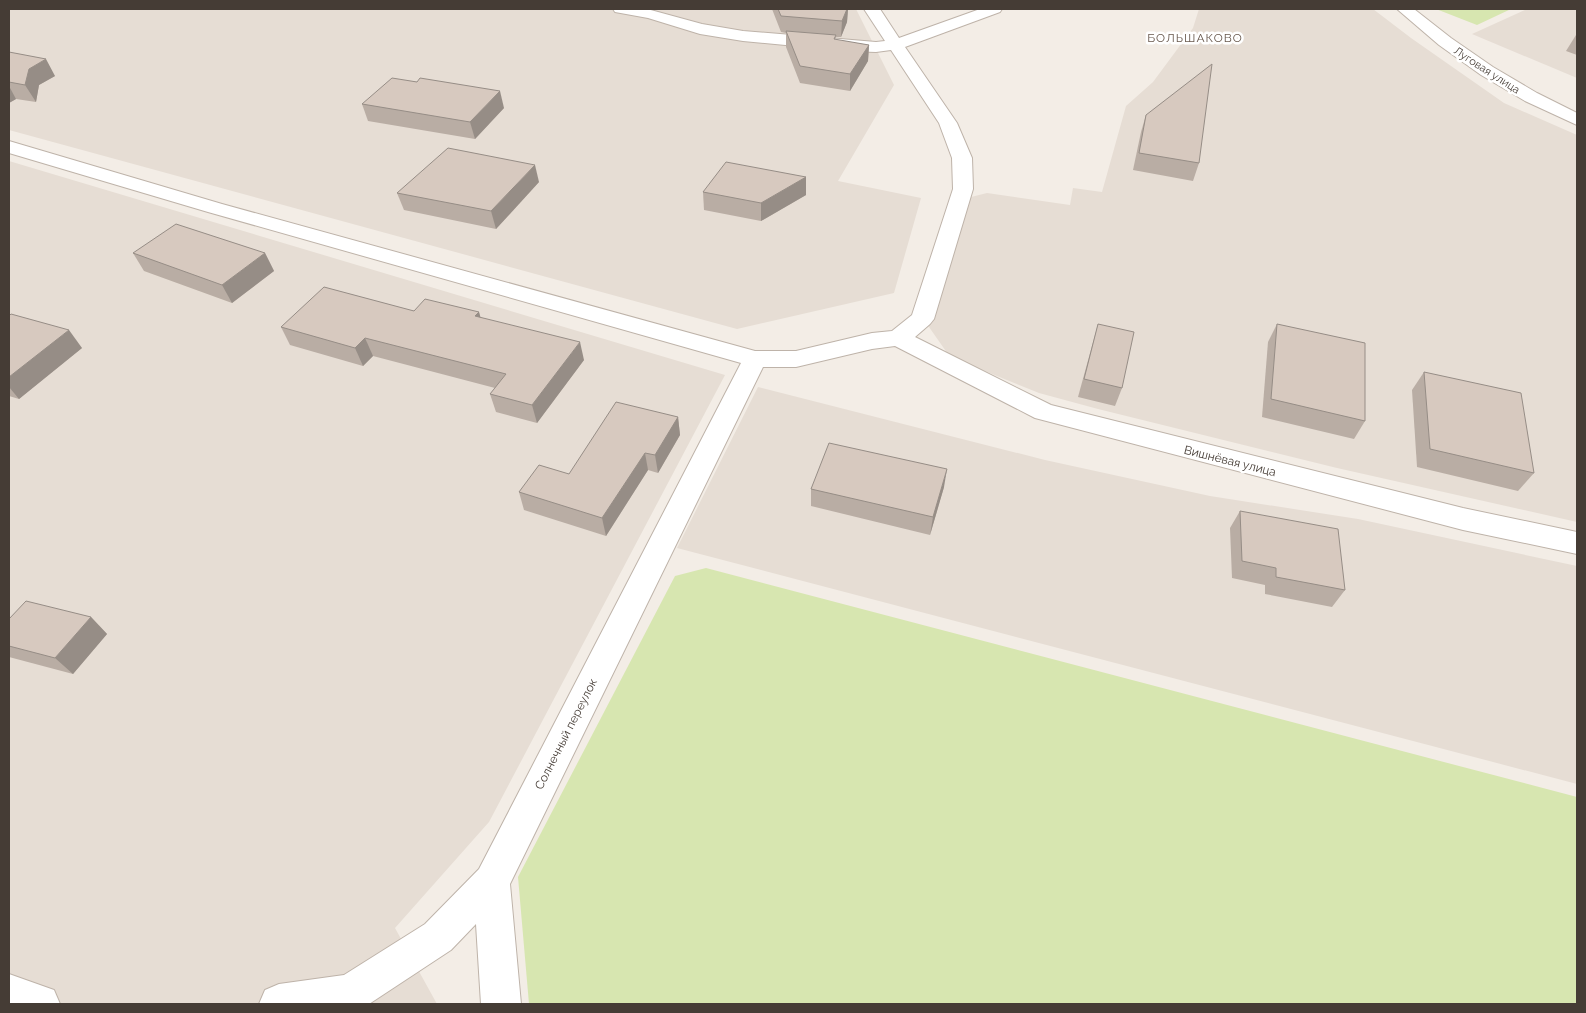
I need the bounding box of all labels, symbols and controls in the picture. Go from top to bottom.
district label: БОЛЬШАКОВО [1147,31,1243,45]
street label: Луговая улица [1451,44,1522,97]
street label: Вишнёвая улица [1182,443,1278,479]
street label: Солнечный переулок [532,676,600,792]

